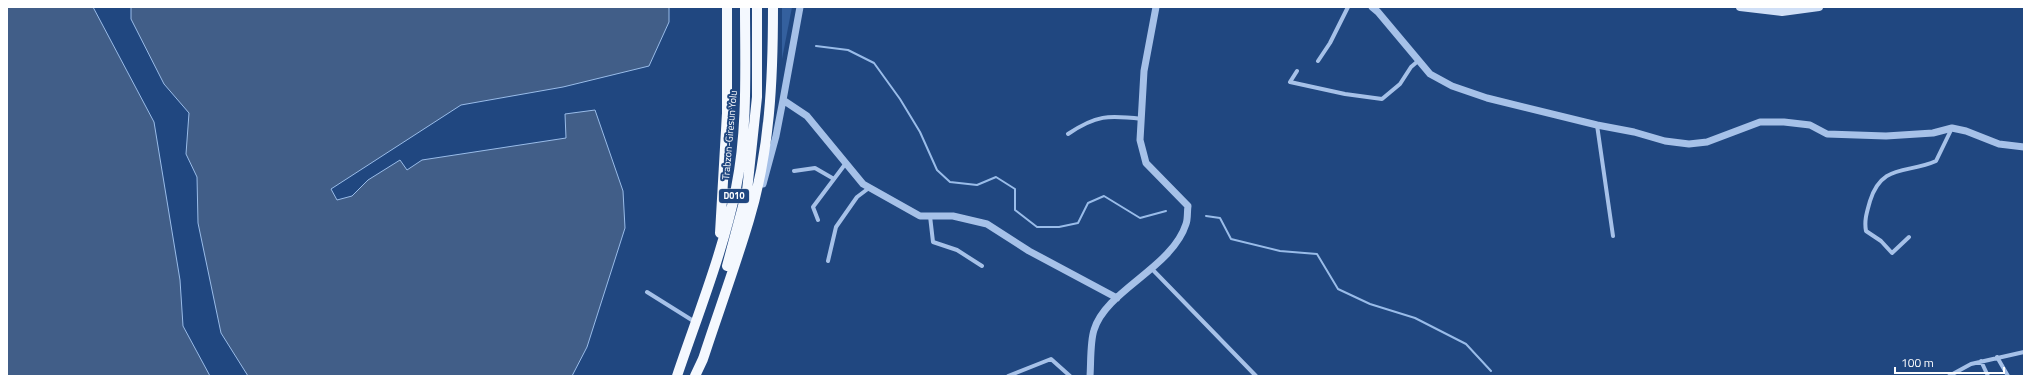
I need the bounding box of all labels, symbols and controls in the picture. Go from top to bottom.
street label: Trabzon-Giresun Yolu [718,90,741,180]
road number: D010 [719,189,749,203]
scale bar [1895,349,2004,375]
text: 100 m [1901,353,1934,372]

